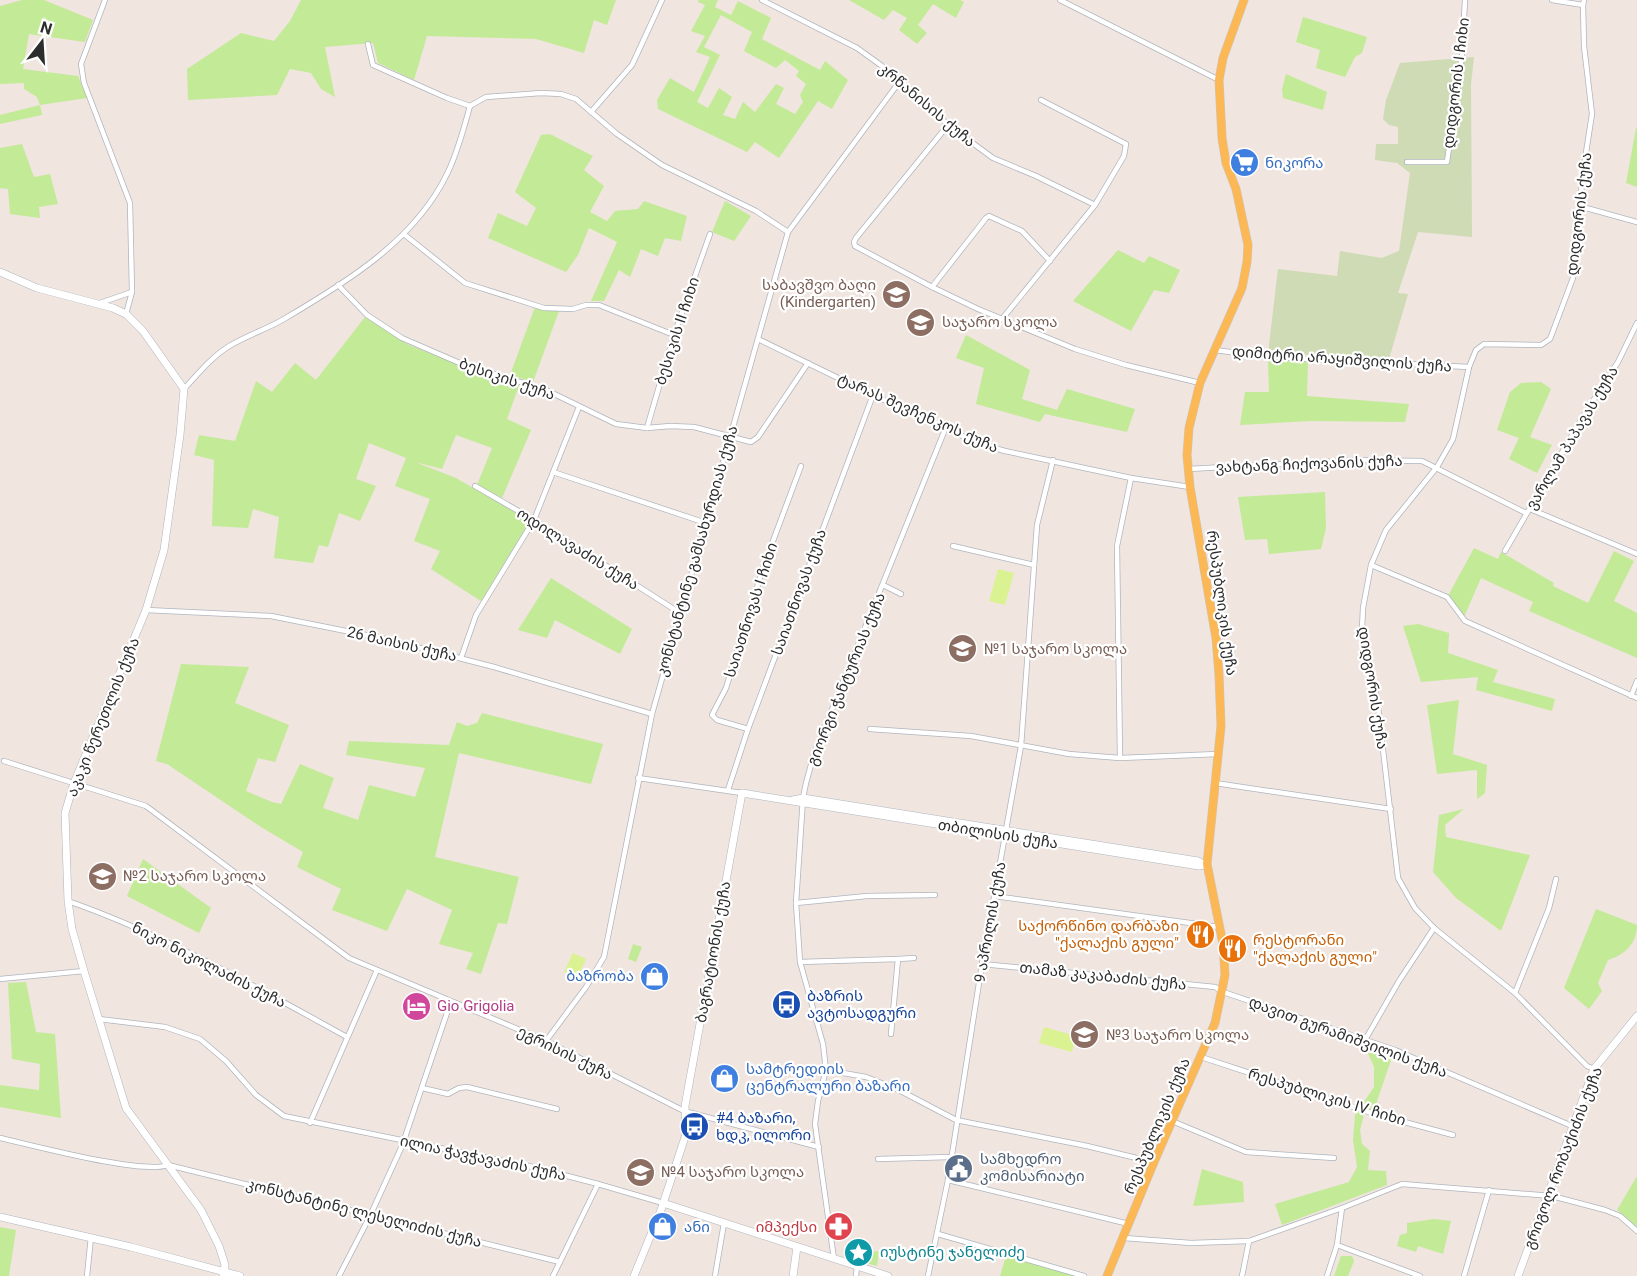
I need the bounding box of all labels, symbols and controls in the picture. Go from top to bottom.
north arrow [12,12,72,72]
street label: დიდგორის I ჩიხი [1439,16,1473,150]
text: N [38,17,54,39]
street label: კრწანისის ქუჩა [875,59,979,151]
supermarket icon: ნიკორა [1228,147,1260,179]
street label: დიდგორის ქუჩა [1563,151,1595,277]
place label: ნიკორა [1265,154,1324,172]
street label: ბესიკის II ჩიხი [651,275,703,387]
place label: საბავშვო ბაღი (Kindergarten) [762,276,876,311]
school or university icon: საბავშვო ბაღი (Kindergarten) [881,278,913,310]
school or university icon: საჯარო სკოლა [905,306,937,338]
place label: საჯარო სკოლა [942,313,1058,331]
street label: დიმიტრი არაყიშვილის ქუჩა [1232,342,1452,376]
street label: ბესიკის ქუჩა [457,354,557,404]
street label: ვარლამ პაპავას ქუჩა [1522,363,1622,513]
street label: ტარას შევჩენკოს ქუჩა [835,369,1001,457]
street label: კონსტანტინე გამსახურდიას ქუჩა [652,423,742,679]
street label: ვახტანგ ჩიქოვანის ქუჩა [1215,452,1403,476]
street label: ოდილავაძის ქუჩა [514,504,642,594]
street label: საიათნოვას ქუჩა [768,527,830,657]
street label: რესპუბლიკის ქუჩა [1203,529,1241,677]
street label: საიათნოვას I ჩიხი [721,540,781,680]
street label: გიორგი ჭანტურიას ქუჩა [803,590,889,768]
street label: 26 მაისის ქუჩა [345,623,459,665]
street label: დიდგორის ქუჩა [1354,625,1392,751]
school or university icon: №1 საჯარო სკოლა [947,633,979,665]
street label: აკაკი წერეთლის ქუჩა [63,635,143,799]
place label: №1 საჯარო სკოლა [984,640,1127,658]
street label: თბილისის ქუჩა [937,816,1059,852]
school or university icon: №2 საჯარო სკოლა [86,860,118,892]
street label: 9 აპრილის ქუჩა [971,860,1009,984]
place label: №2 საჯარო სკოლა [123,867,266,885]
street label: ბაგრატიონის ქუჩა [692,880,734,1024]
place label: საქორწინო დარბაზი "ქალაქის გული" [1018,917,1179,952]
street label: ნიკო ნიკოლაძის ქუჩა [129,918,289,1012]
restaurant icon: საქორწინო დარბაზი "ქალაქის გული" [1184,919,1216,951]
place label: რესტორანი "ქალაქის გული" [1253,931,1377,966]
restaurant icon: რესტორანი "ქალაქის გული" [1216,933,1248,965]
street label: თამაზ კაკაბაძის ქუჩა [1019,958,1187,994]
shop icon: ბაზრობა [639,960,671,992]
place label: ბაზრობა [566,967,634,985]
place label: ბაზრის ავტოსადგური [807,987,916,1022]
bus stop icon: ბაზრის ავტოსადგური [770,989,802,1021]
hotel icon: Gio Grigolia [400,990,432,1022]
street label: დავით გურამიშვილის ქუჩა [1246,993,1450,1081]
place label: Gio Grigolia [437,997,515,1015]
school or university icon: №3 საჯარო სკოლა [1069,1019,1101,1051]
street label: ეგრისის ქუჩა [514,1022,616,1084]
place label: №3 საჯარო სკოლა [1106,1026,1249,1044]
street label: რესპუბლიკის ქუჩა [1120,1055,1194,1197]
place label: სამტრედიის ცენტრალური ბაზარი [746,1060,910,1095]
shop icon: სამტრედიის ცენტრალური ბაზარი [709,1062,741,1094]
street label: რესპუბლიკის IV ჩიხი [1246,1064,1408,1130]
street label: გრიგოლ რობაქიძის ქუჩა [1520,1064,1606,1252]
place label: #4 ბაზარი, ხდკ, ილორი [716,1109,811,1144]
bus stop icon: #4 ბაზარი, ხდკ, ილორი [679,1111,711,1143]
street label: ილია ჭავჭავაძის ქუჩა [398,1132,568,1184]
place label: სამხედრო კომისარიატი [980,1150,1085,1185]
public building icon: სამხედრო კომისარიატი [943,1152,975,1184]
school or university icon: №4 საჯარო სკოლა [624,1156,656,1188]
place label: №4 საჯარო სკოლა [661,1163,804,1181]
street label: კონსტანტინე ლესელიძის ქუჩა [244,1175,484,1251]
shop icon: ანი [647,1211,679,1243]
pharmacy icon: იმპექსი [822,1211,854,1243]
place label: ანი [684,1218,710,1236]
place label: იმპექსი [756,1218,817,1236]
place icon: იუსტინე ჯანელიძე [843,1236,875,1268]
place label: იუსტინე ჯანელიძე [880,1243,1025,1261]

